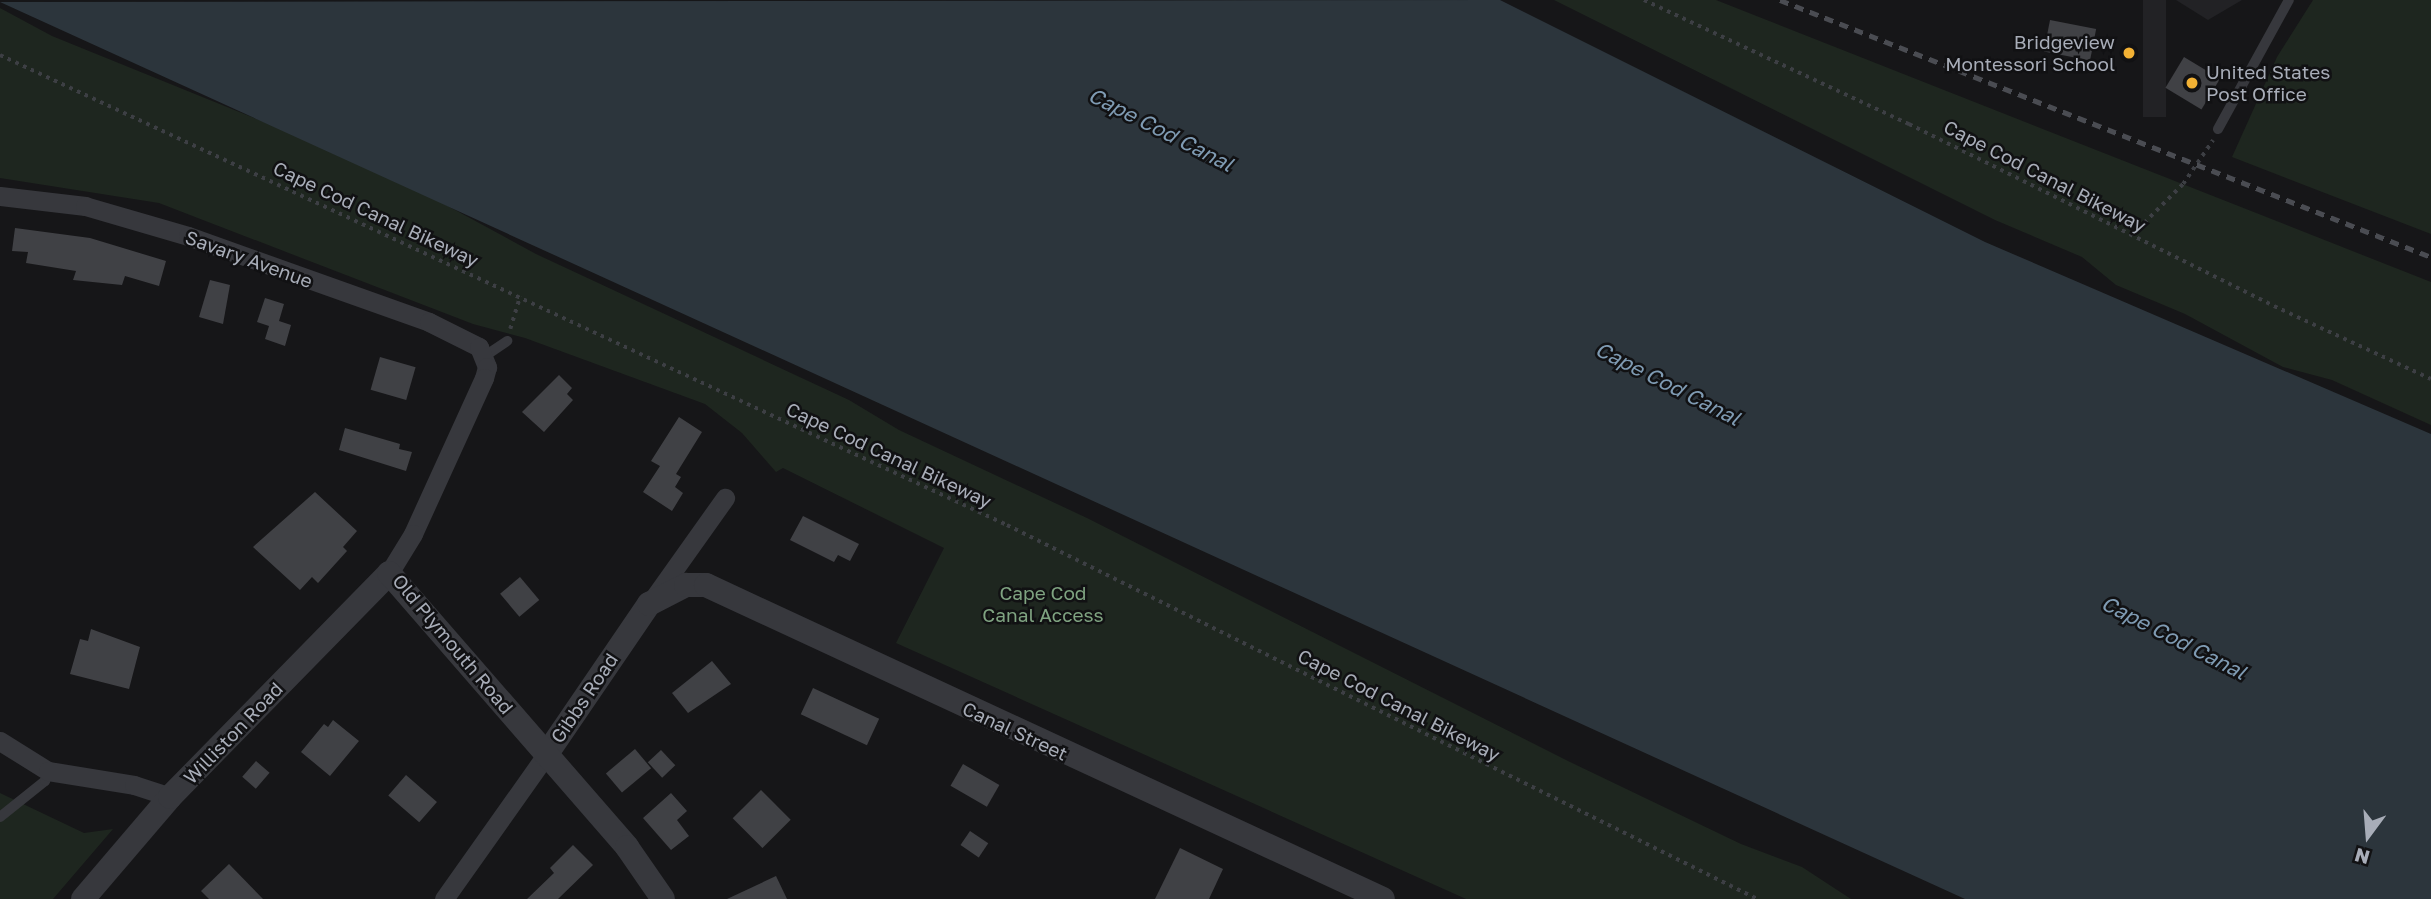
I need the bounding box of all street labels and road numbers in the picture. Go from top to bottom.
street label: Cape Cod Canal Bikeway [1940,115,2150,237]
street label: Cape Cod Canal Bikeway [270,156,482,272]
street label: Savary Avenue [182,225,316,293]
street label: Cape Cod Canal Bikeway [783,397,995,513]
street label: Old Plymouth Road [388,569,518,719]
street label: Cape Cod Canal Bikeway [1294,644,1504,766]
street label: Gibbs Road [546,649,622,747]
street label: Williston Road [179,677,287,789]
street label: Canal Street [959,697,1071,765]

